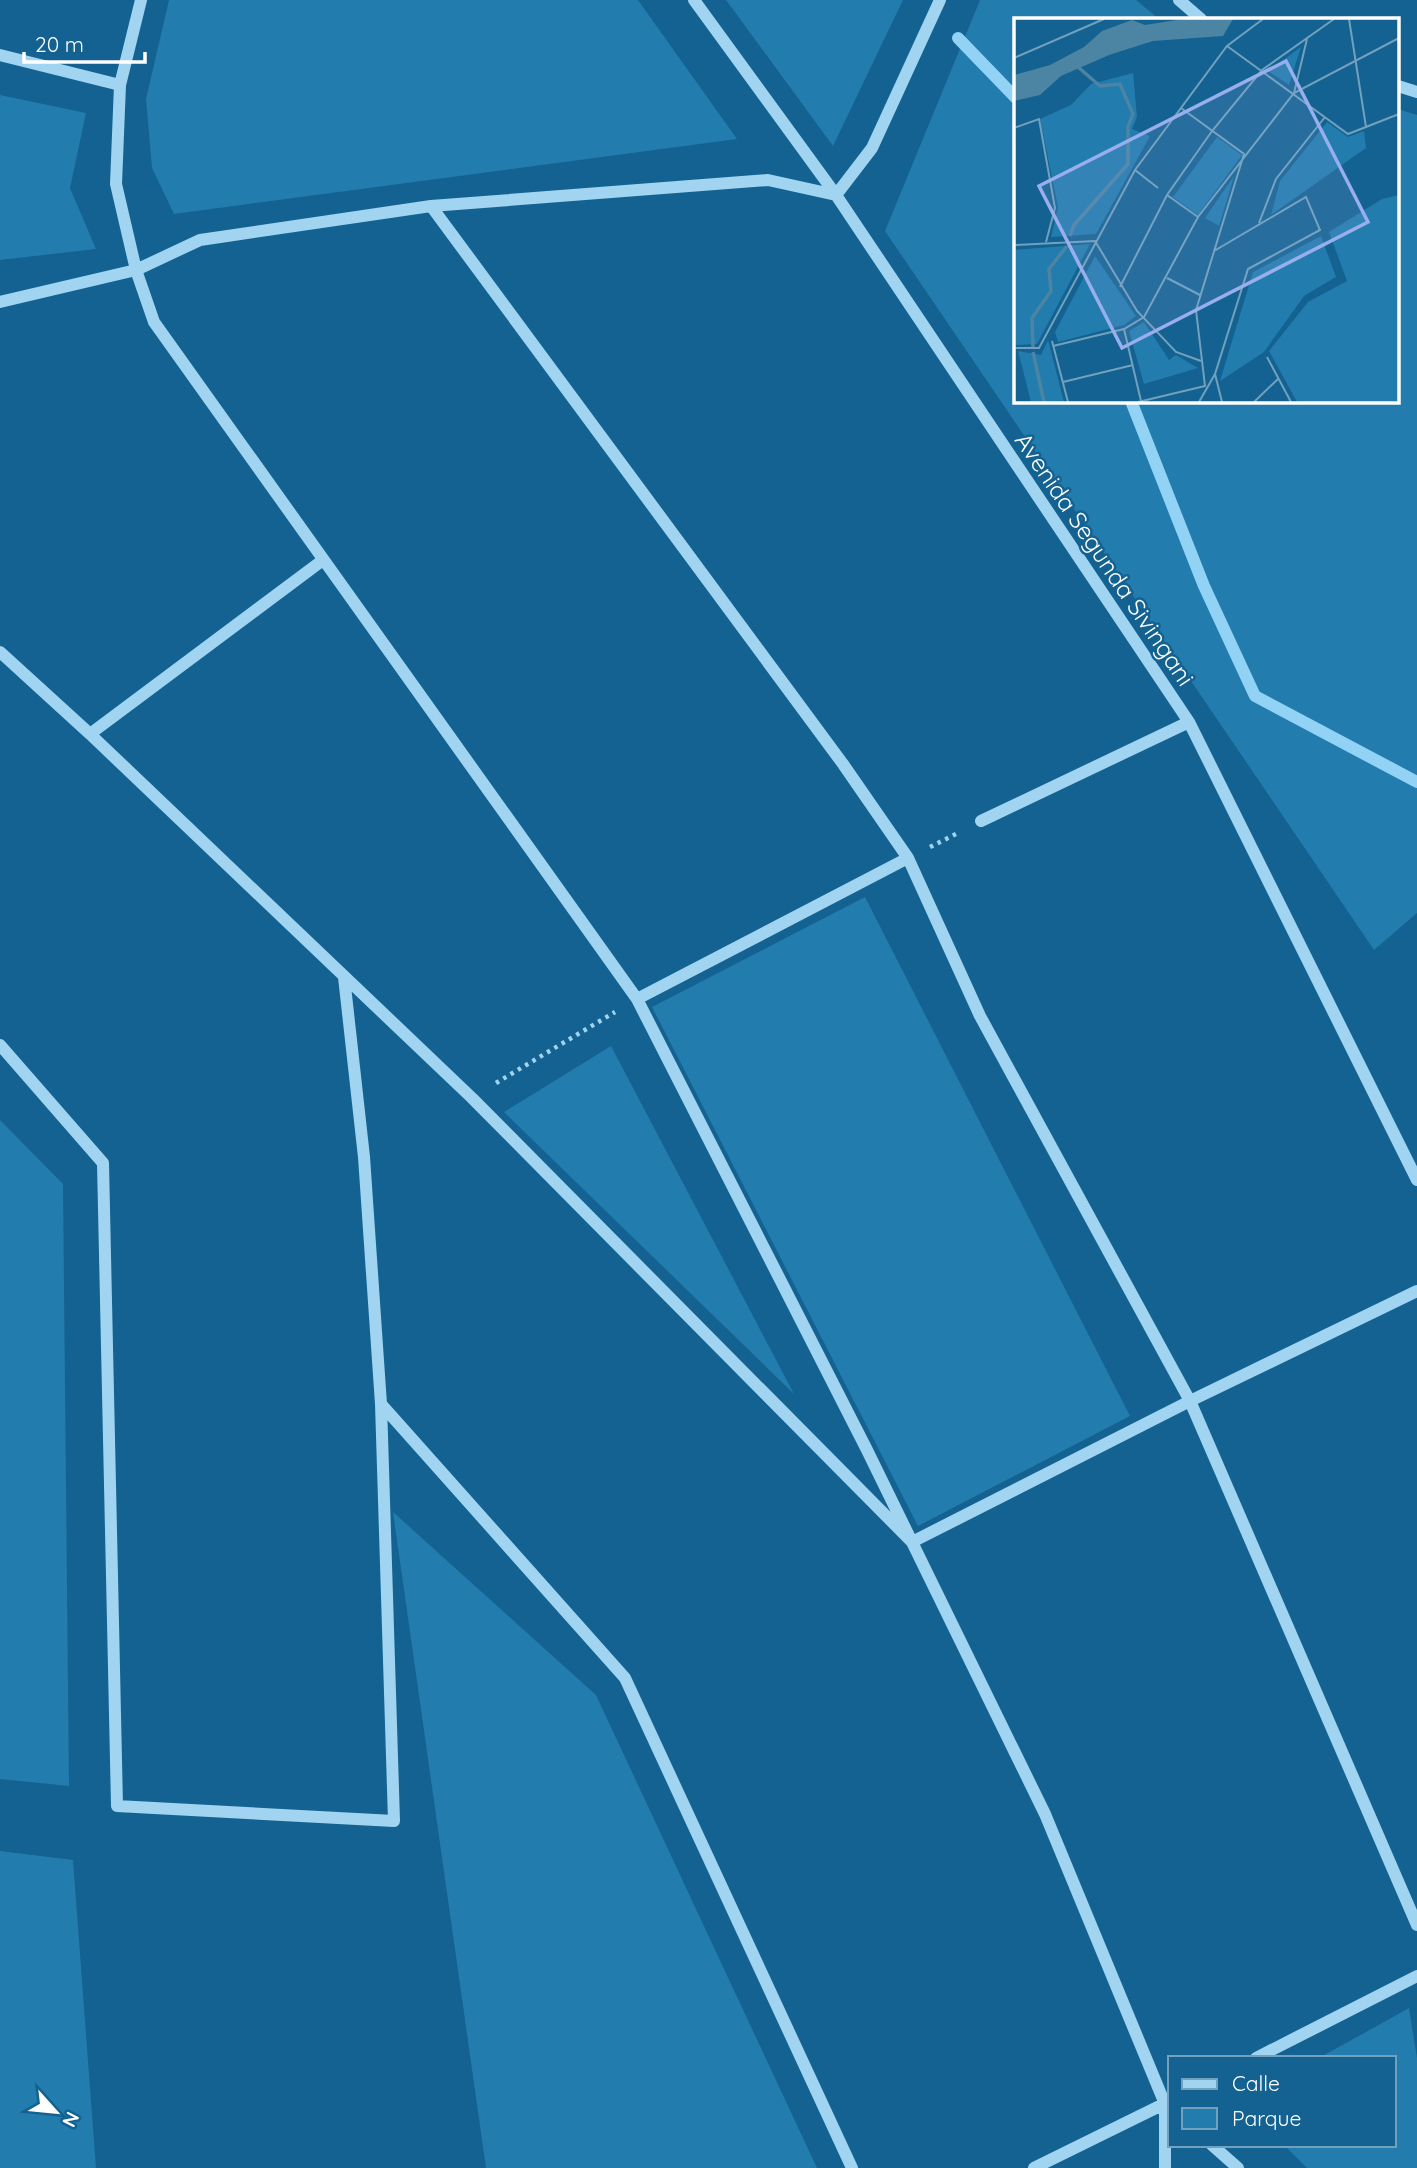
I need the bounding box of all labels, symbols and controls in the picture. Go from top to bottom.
inset map [1014,18,1400,402]
scale bar [24,21,145,65]
text: 20 m [35,31,84,57]
street label: Avenida Segunda Sivingani [1009,427,1201,691]
legend [1168,2056,1396,2147]
text: Calle [1232,2070,1280,2096]
north arrow [21,2077,91,2147]
text: Parque [1232,2105,1301,2131]
text: N [57,2108,85,2131]

